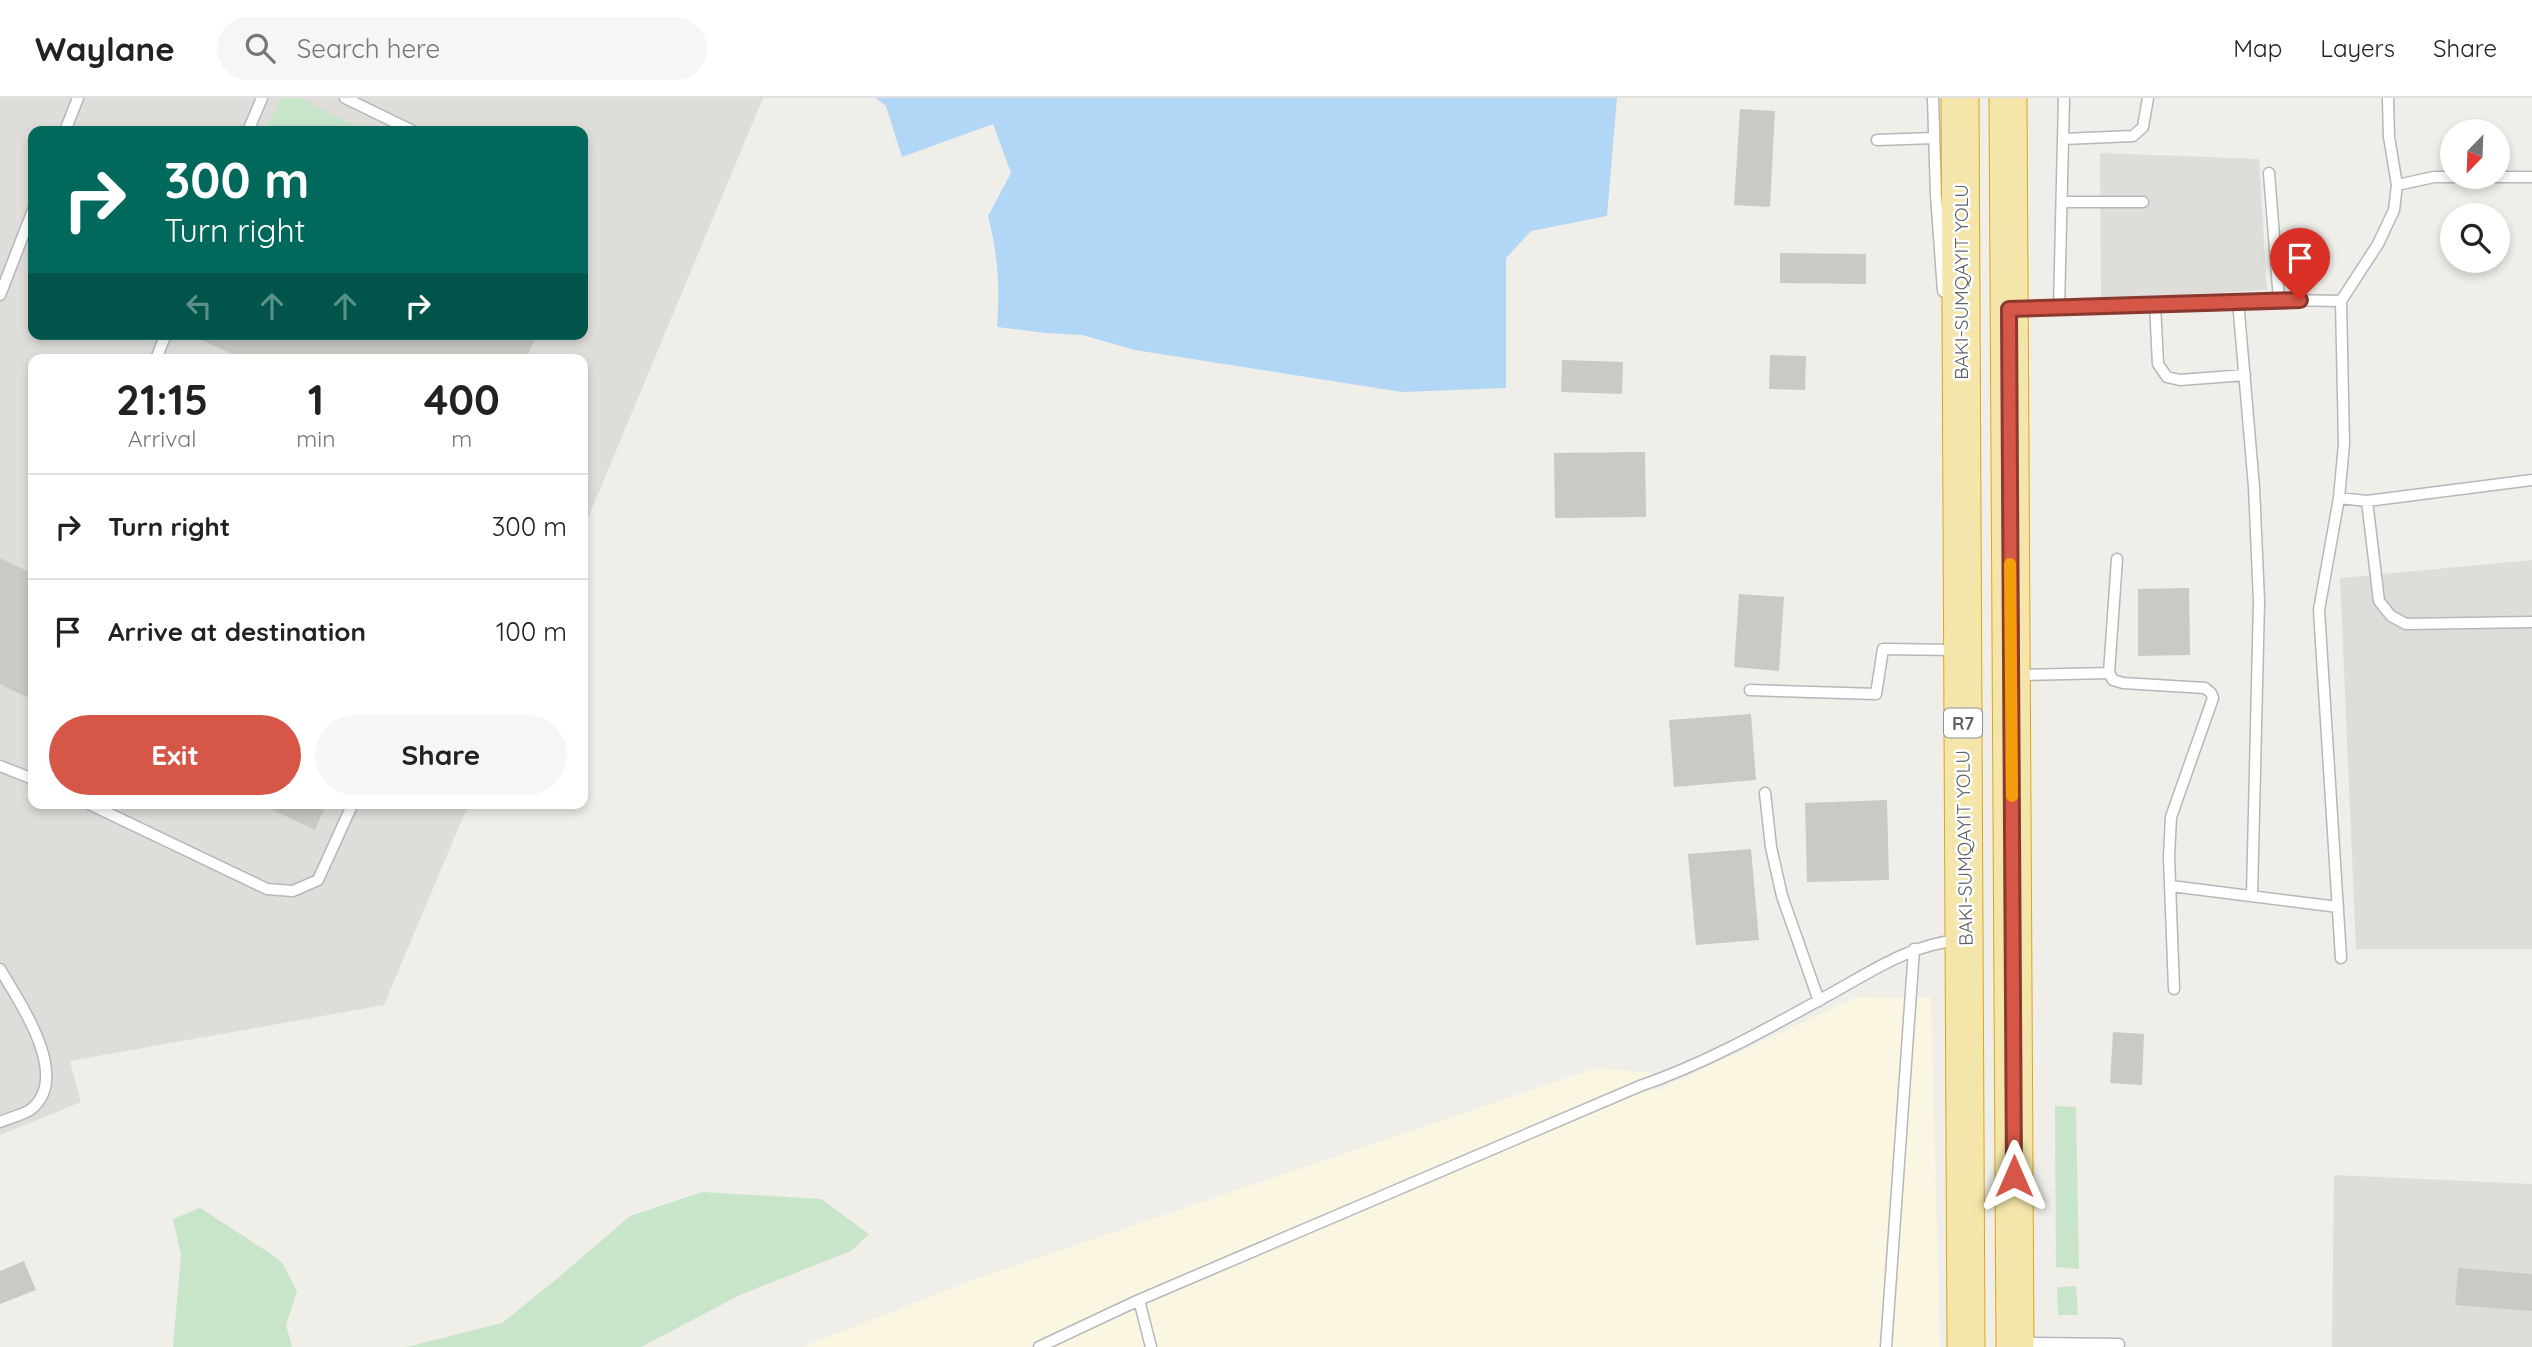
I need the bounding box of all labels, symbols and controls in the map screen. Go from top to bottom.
search box [217,17,707,80]
text: Waylane [35,28,175,69]
icon: search [241,29,279,67]
text: Search here [297,32,440,65]
text: Map [2233,33,2282,63]
text: Layers [2320,33,2395,63]
text: Share [2433,33,2497,63]
north arrow [2440,119,2510,189]
map controls [2440,119,2510,273]
text: 300 m [164,149,309,210]
icon: right [49,154,140,245]
street label: BAKI-SUMQAYIT YOLU [1949,184,1973,380]
button: search [2440,203,2510,273]
text: Turn right [164,210,305,250]
pin [2270,228,2330,300]
icon: arrive [2281,239,2319,277]
icon: left [180,287,218,325]
icon: ahead [253,287,291,325]
icon: ahead [326,287,364,325]
icon: right [399,287,437,325]
text: 21:15 [116,373,208,426]
text: 1 [308,373,324,426]
text: 400 [424,373,500,426]
text: Arrival [128,424,197,453]
text: min [296,424,336,453]
text: m [451,424,472,453]
icon: right [49,508,87,546]
text: Turn right [108,510,230,543]
text: 300 m [492,510,567,543]
icon: arrive [49,613,87,651]
text: Arrive at destination [108,615,366,648]
text: 100 m [496,615,567,648]
road number: R7 [1944,708,1982,738]
button: Exit [49,715,301,795]
button: Share [315,715,567,795]
street label: BAKI-SUMQAYIT YOLU [1950,750,1978,946]
position arrow [1977,1139,2051,1213]

